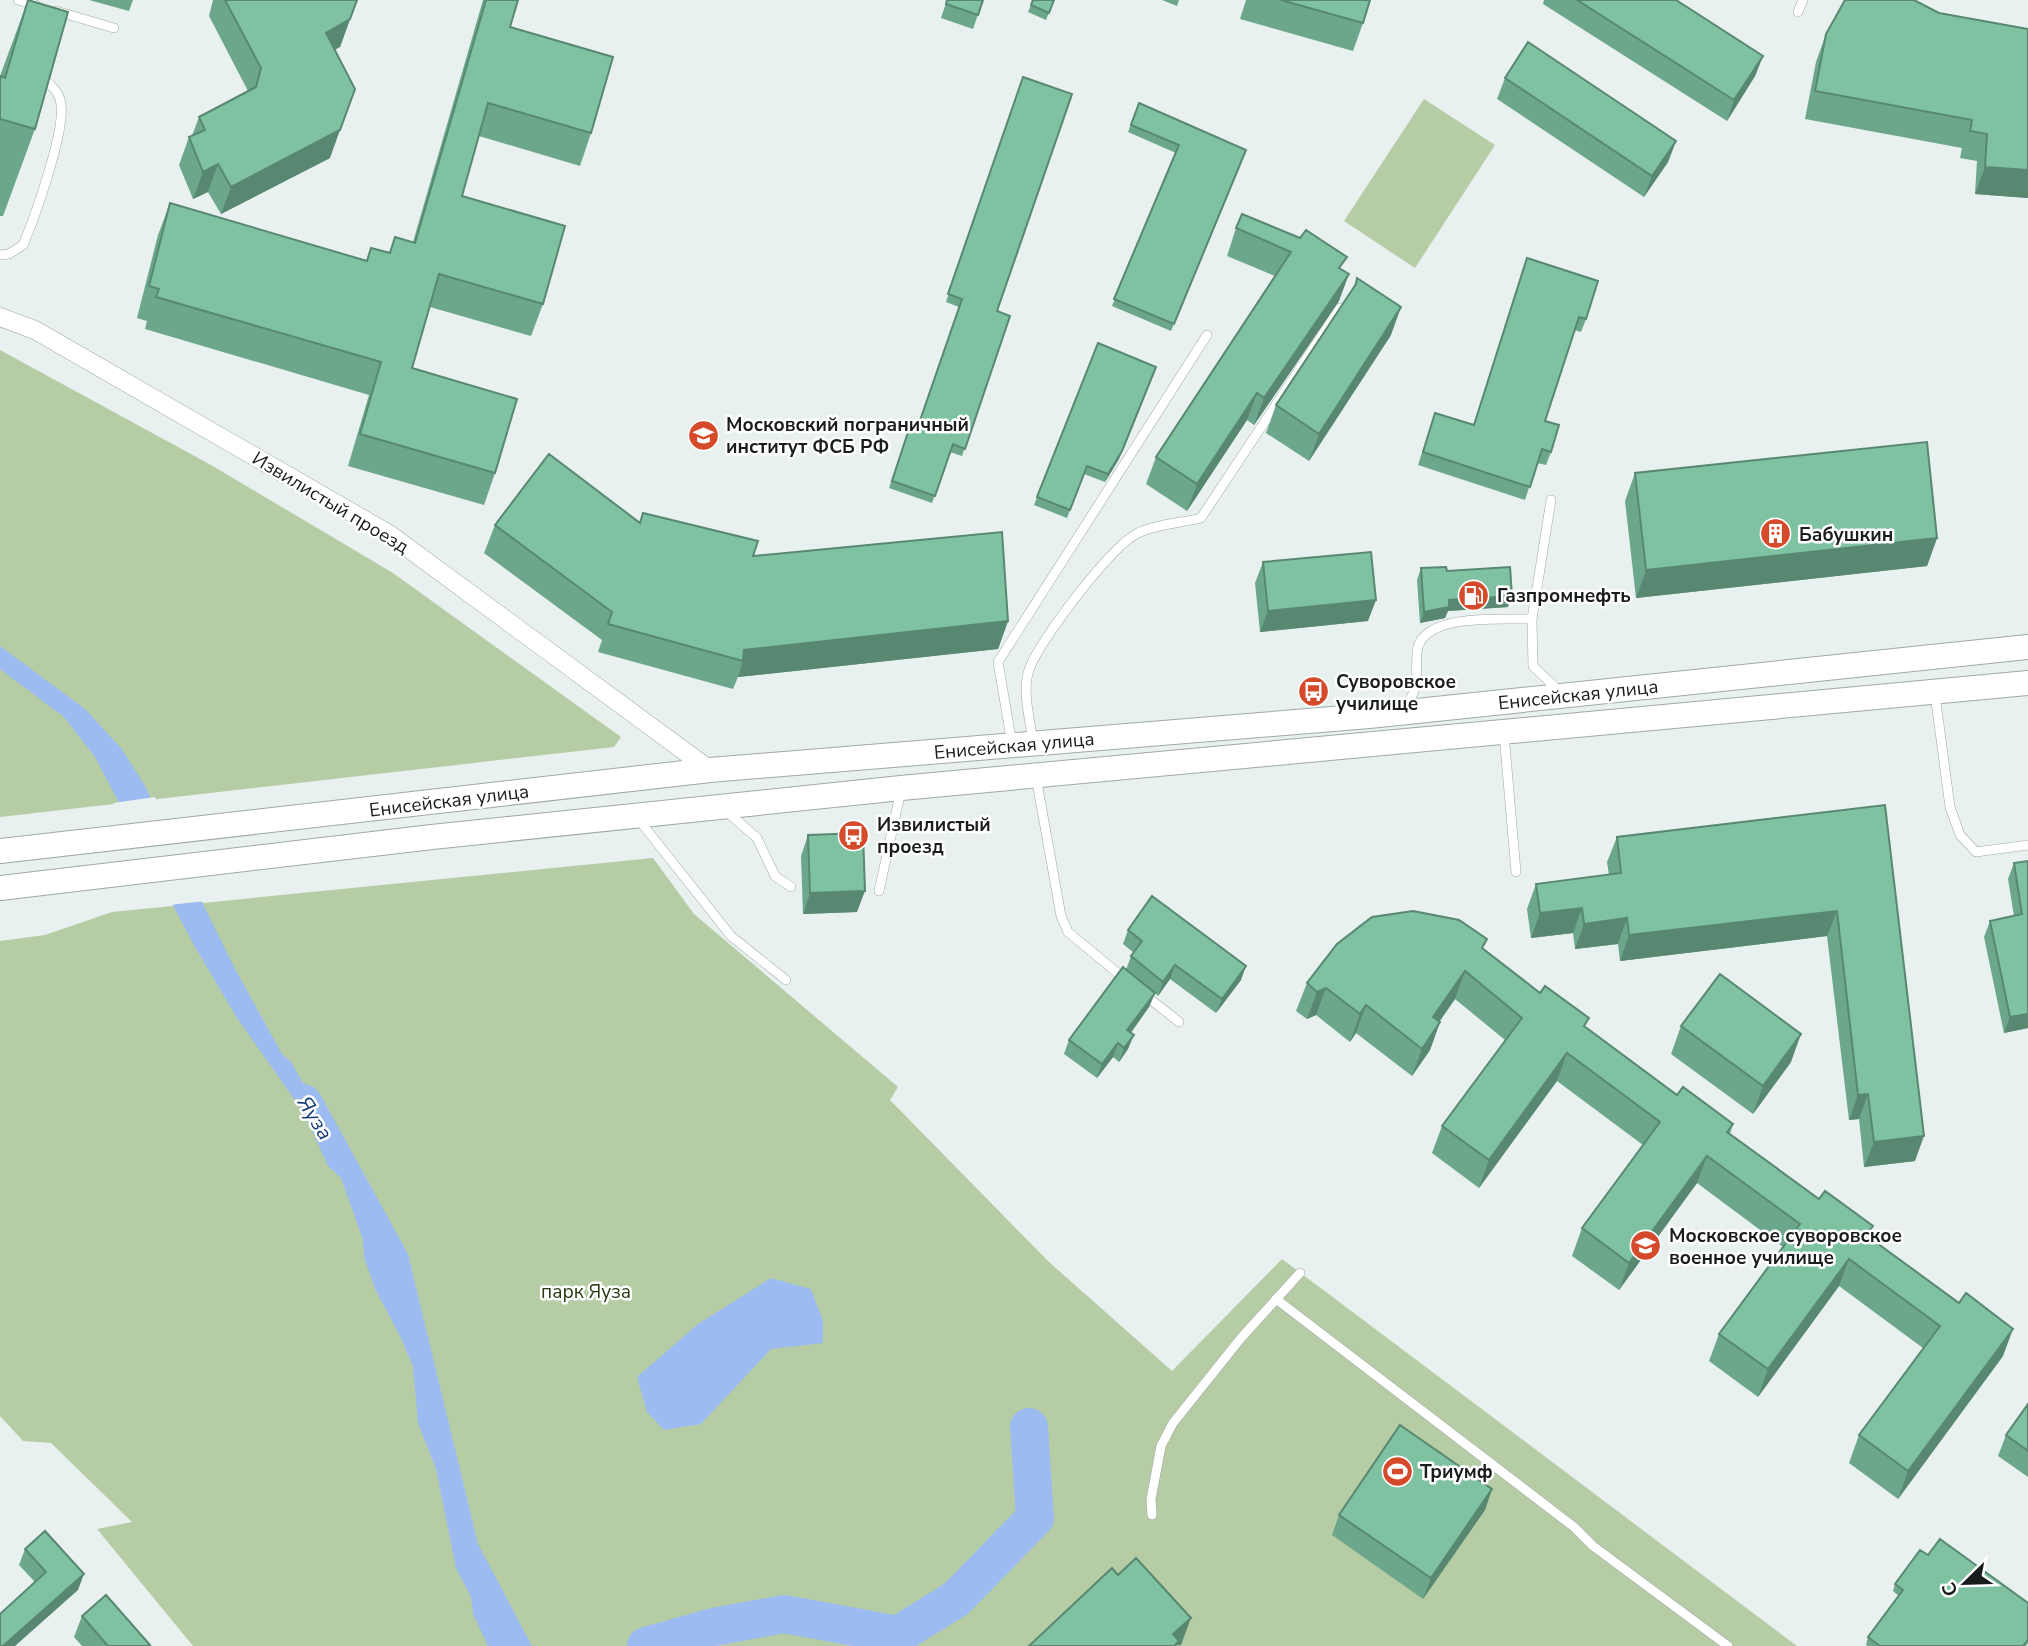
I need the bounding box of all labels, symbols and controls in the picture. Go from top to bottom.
place label: Московский пограничный институт ФСБ РФ [726,412,969,460]
school or university icon: Московский пограничный институт ФСБ РФ [686,418,720,452]
street label: Извилистый проезд [247,446,414,560]
building icon: Бабушкин [1759,517,1793,551]
place label: Бабушкин [1799,522,1893,548]
fuel station icon: Газпромнефть [1457,578,1491,612]
place label: Газпромнефть [1497,583,1631,609]
place label: Суворовское училище [1336,669,1456,717]
street label: Енисейская улица [1497,674,1660,716]
bus stop icon: Суворовское училище [1296,675,1330,709]
street label: Енисейская улица [933,726,1095,766]
street label: Енисейская улица [368,778,531,824]
place label: Извилистый проезд [877,812,991,860]
bus stop icon: Извилистый проезд [837,818,871,852]
water label: Яуза [291,1091,339,1145]
place label: Московское суворовское военное училище [1669,1223,1902,1271]
school or university icon: Московское суворовское военное училище [1629,1229,1663,1263]
park label: парк Яуза [541,1279,631,1305]
sports icon: Триумф [1380,1454,1414,1488]
place label: Триумф [1420,1459,1493,1485]
north arrow [1930,1548,2000,1618]
text: С [1936,1578,1965,1600]

